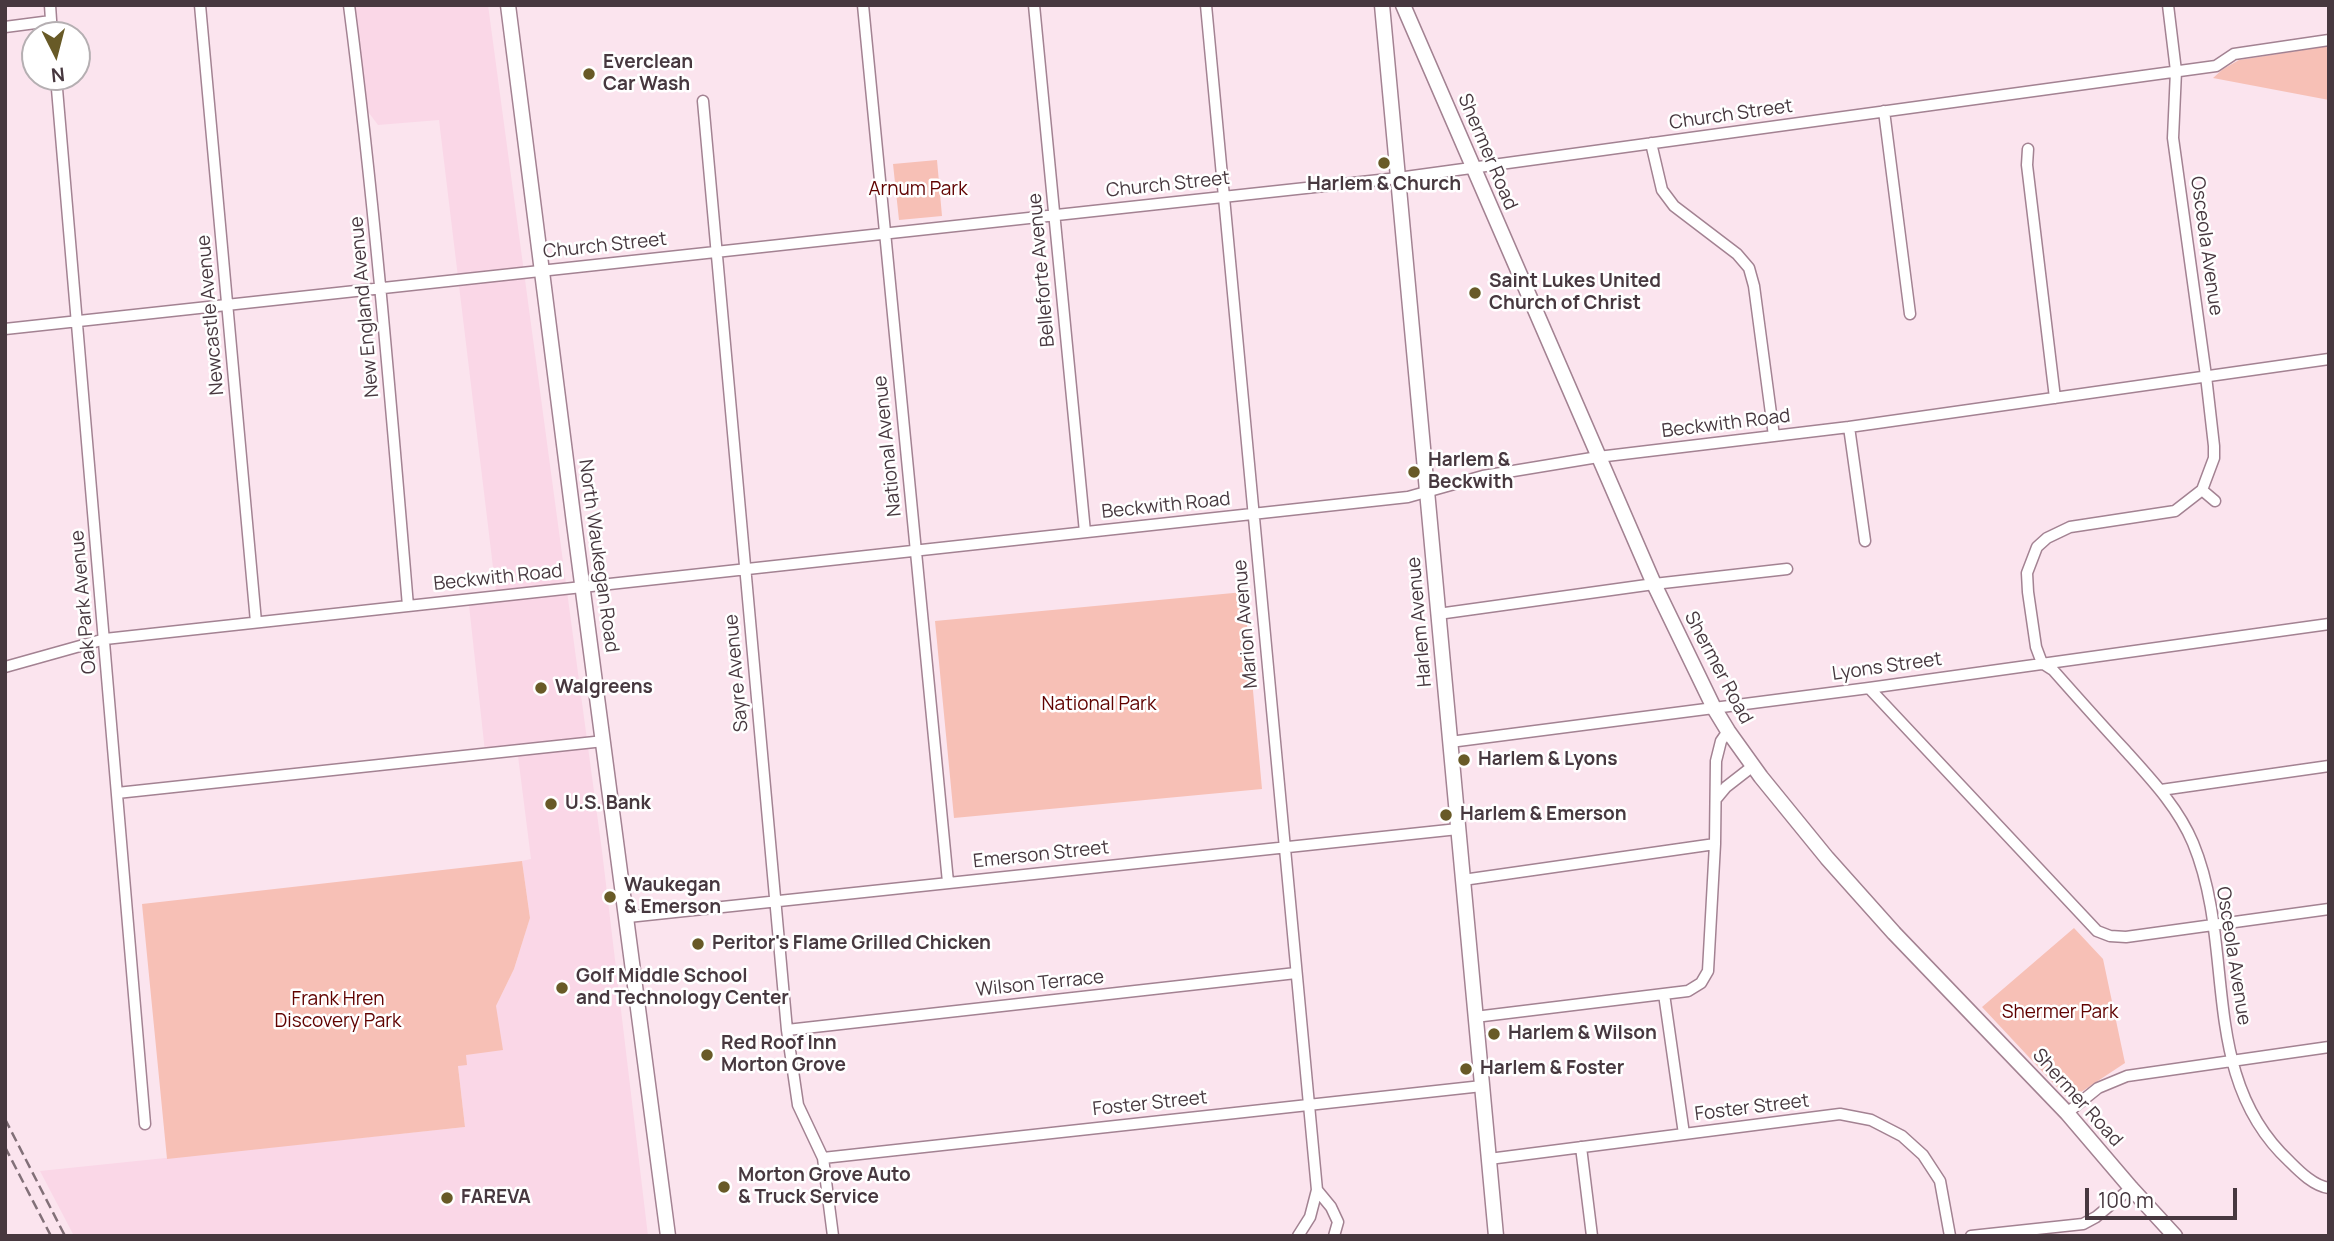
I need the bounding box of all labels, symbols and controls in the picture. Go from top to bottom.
north arrow [21,21,91,91]
place label: Everclean Car Wash [603,52,693,96]
text: N [50,61,66,89]
marker: Everclean Car Wash [581,66,597,82]
street label: Shermer Road [1452,91,1522,213]
street label: Church Street [1668,95,1794,135]
marker: Harlem & Church [1376,155,1392,171]
street label: Church Street [1105,167,1231,203]
place label: Harlem & Church [1307,174,1461,196]
street label: Osceola Avenue [2185,175,2227,317]
park label: Arnum Park [868,179,968,201]
street label: Belleforte Avenue [1024,192,1060,348]
street label: New England Avenue [346,215,384,399]
street label: Church Street [542,228,668,264]
street label: Newcastle Avenue [193,234,229,396]
place label: Saint Lukes United Church of Christ [1489,271,1661,315]
marker: Saint Lukes United Church of Christ [1467,285,1483,301]
street label: National Avenue [869,374,907,518]
street label: Beckwith Road [1660,405,1792,443]
place label: Harlem & Beckwith [1428,450,1513,494]
street label: North Waukegan Road [573,458,623,654]
marker: Harlem & Beckwith [1406,464,1422,480]
street label: Beckwith Road [1100,488,1232,524]
street label: Oak Park Avenue [66,529,102,675]
street label: Harlem Avenue [1403,556,1437,688]
street label: Marion Avenue [1229,559,1263,689]
street label: Beckwith Road [432,560,564,596]
street label: Shermer Road [1679,608,1757,728]
street label: Sayre Avenue [720,613,754,733]
street label: Lyons Street [1831,648,1943,686]
place label: Walgreens [555,677,653,699]
marker: Walgreens [533,680,549,696]
park label: National Park [1042,694,1156,716]
place label: Harlem & Lyons [1478,749,1617,771]
marker: Harlem & Lyons [1456,752,1472,768]
place label: U.S. Bank [565,793,651,815]
marker: U.S. Bank [543,796,559,812]
place label: Harlem & Emerson [1460,804,1627,826]
marker: Harlem & Emerson [1438,807,1454,823]
street label: Emerson Street [972,837,1110,873]
place label: Waukegan & Emerson [624,875,721,919]
street label: Osceola Avenue [2211,885,2255,1027]
marker: Waukegan & Emerson [602,889,618,905]
place label: Peritor's Flame Grilled Chicken [712,933,991,955]
marker: Peritor's Flame Grilled Chicken [690,936,706,952]
place label: Golf Middle School and Technology Center [576,966,789,1010]
street label: Wilson Terrace [975,966,1105,1002]
marker: Golf Middle School and Technology Center [554,980,570,996]
park label: Frank Hren Discovery Park [274,989,402,1033]
park label: Shermer Park [2002,1002,2118,1024]
place label: Harlem & Wilson [1508,1023,1657,1045]
marker: Harlem & Wilson [1486,1026,1502,1042]
place label: Red Roof Inn Morton Grove [721,1033,846,1077]
street label: Shermer Road [2027,1044,2127,1152]
marker: Red Roof Inn Morton Grove [699,1047,715,1063]
place label: Harlem & Foster [1480,1058,1624,1080]
marker: Harlem & Foster [1458,1061,1474,1077]
street label: Foster Street [1092,1087,1208,1121]
street label: Foster Street [1693,1090,1811,1126]
place label: Morton Grove Auto & Truck Service [738,1165,911,1209]
scale bar [2089,1174,2241,1218]
marker: Morton Grove Auto & Truck Service [716,1179,732,1195]
text: 100 m [2098,1186,2154,1214]
place label: FAREVA [461,1187,531,1209]
marker: FAREVA [439,1190,455,1206]

